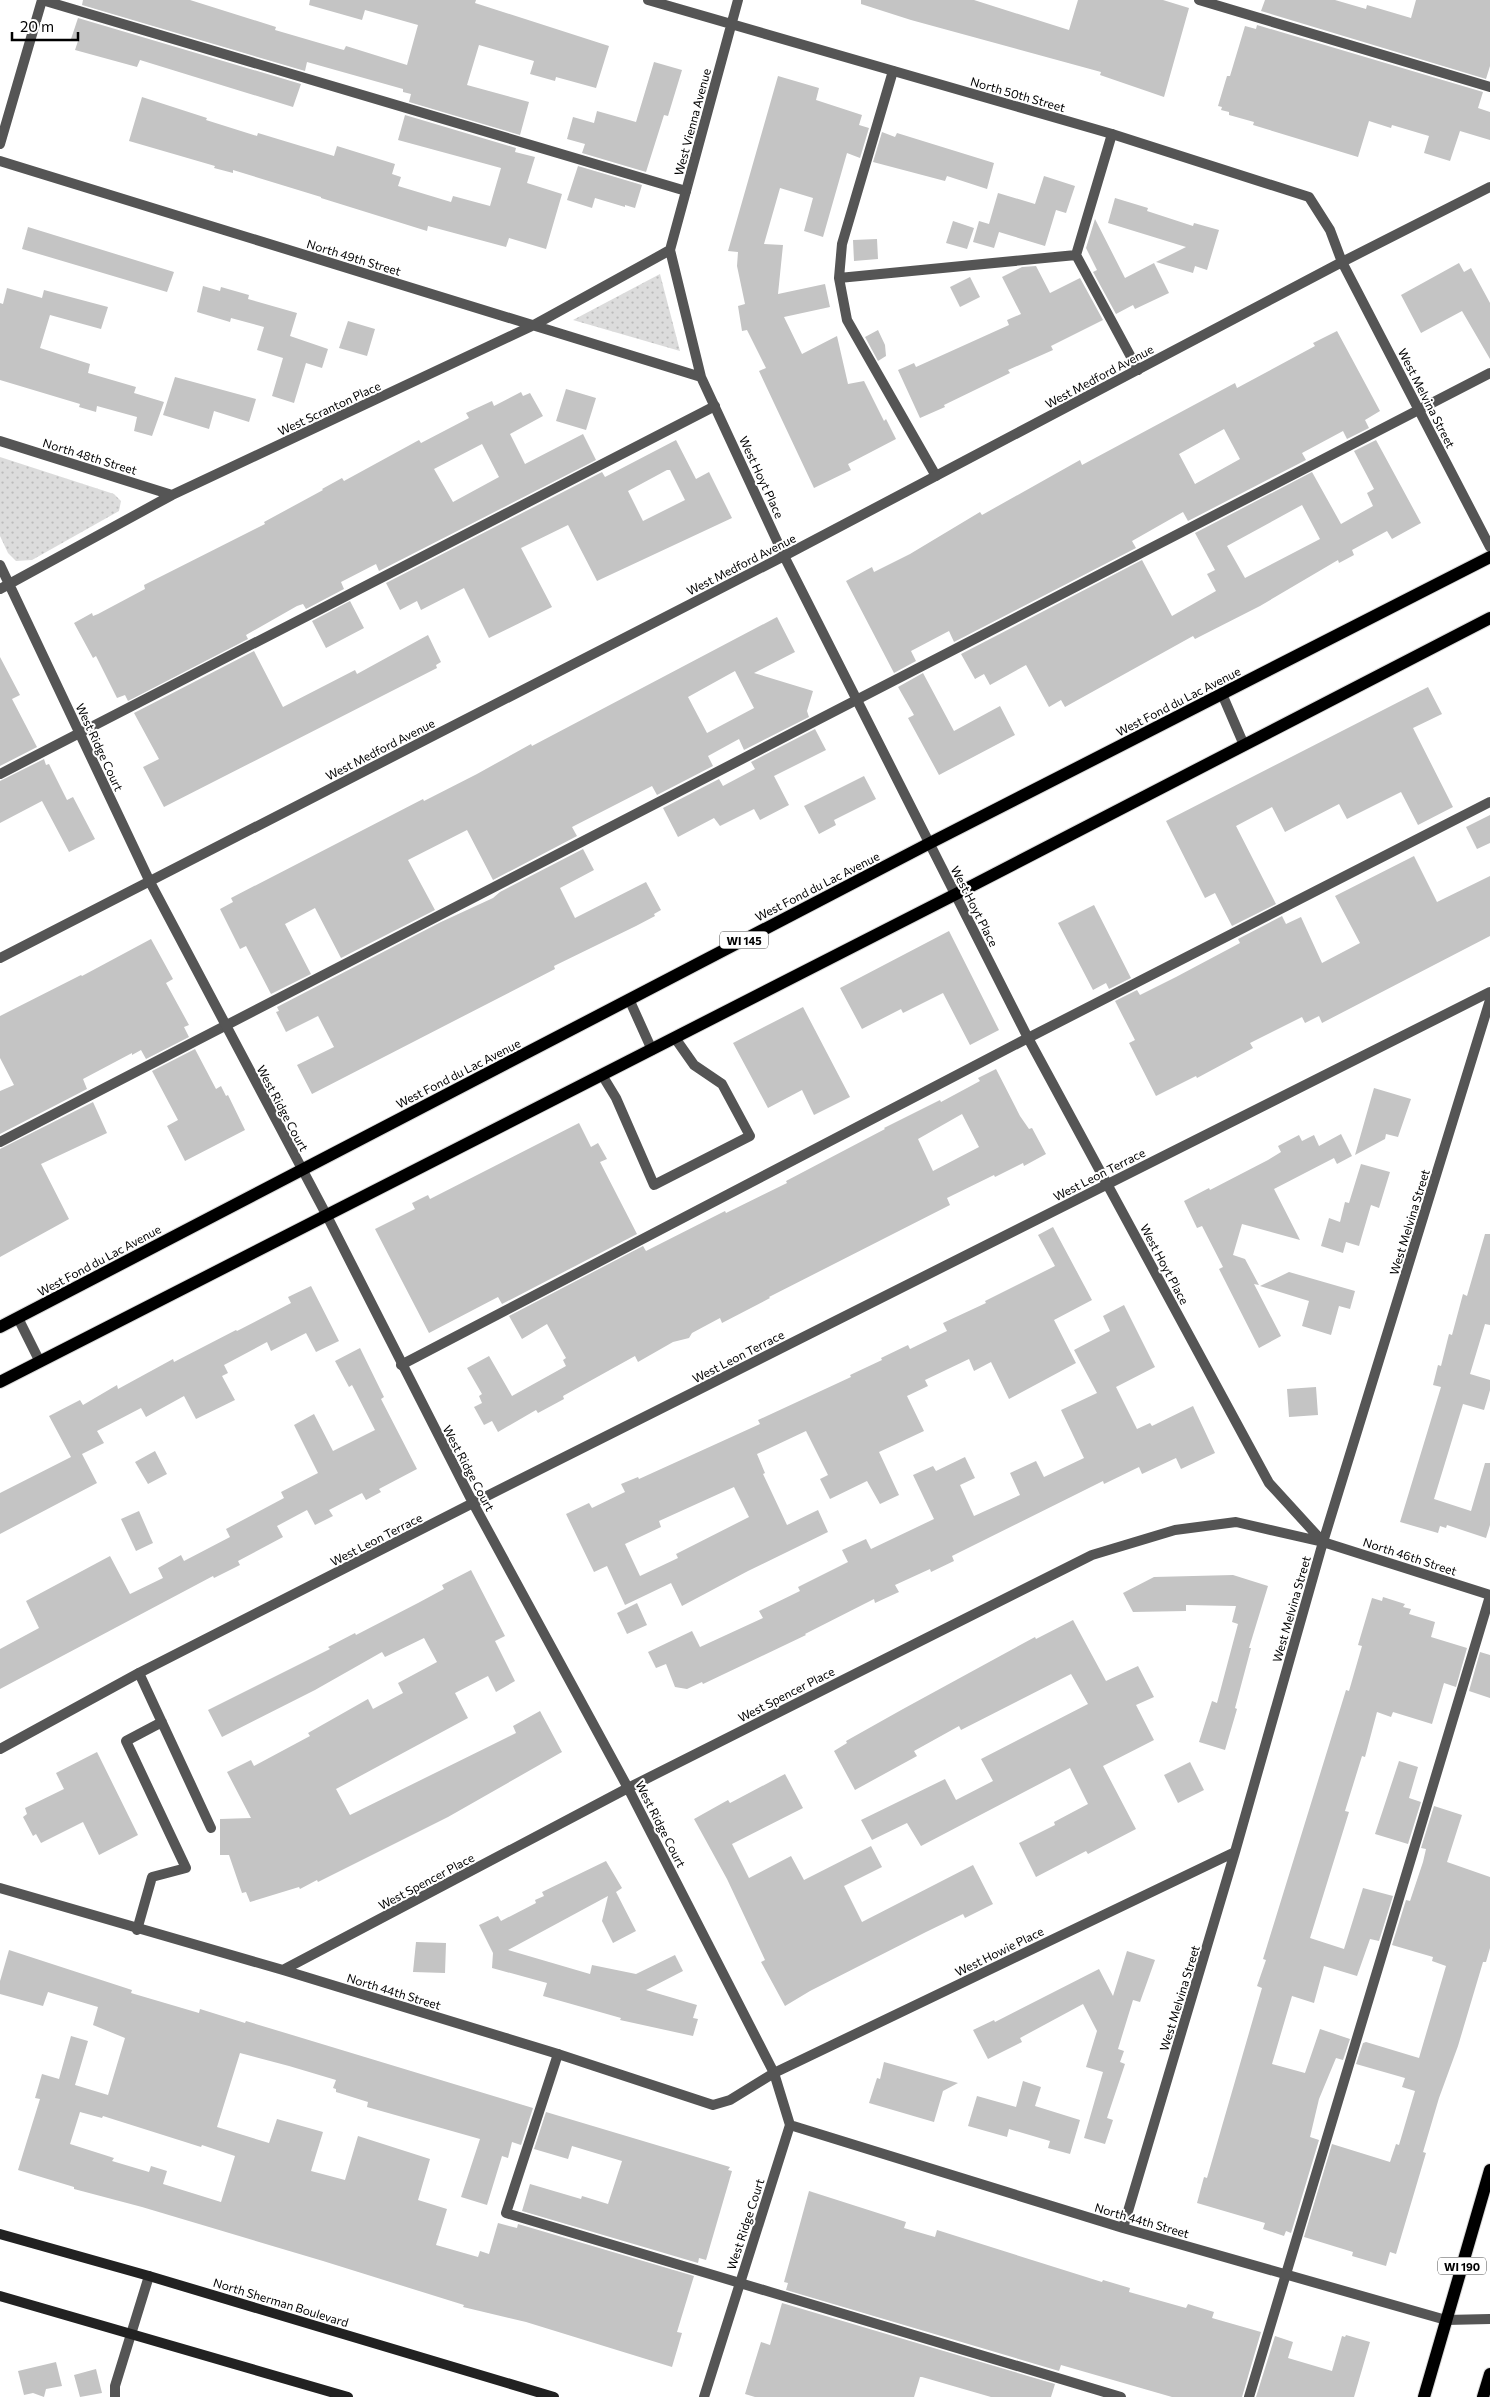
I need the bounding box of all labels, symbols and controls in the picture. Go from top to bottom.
scale bar [12,10,79,42]
text: 20 m [20,17,54,35]
street label: West Vienna Avenue [671,67,713,177]
street label: North 50th Street [969,74,1067,114]
street label: North 49th Street [305,236,403,278]
street label: West Medford Avenue [1043,342,1155,410]
street label: West Melvina Street [1396,346,1458,450]
street label: West Scranton Place [276,378,382,438]
street label: West Hoyt Place [737,434,787,520]
street label: North 48th Street [41,435,139,477]
street label: West Medford Avenue [684,530,798,598]
street label: West Fond du Lac Avenue [1114,664,1242,738]
street label: West Ridge Court [74,701,127,793]
street label: West Medford Avenue [323,715,437,783]
street label: West Fond du Lac Avenue [753,849,881,923]
street label: West Hoyt Place [949,863,1001,949]
road number: WI 145 [720,932,768,948]
street label: West Fond du Lac Avenue [394,1036,522,1110]
street label: West Ridge Court [254,1063,312,1153]
street label: West Leon Terrace [1051,1145,1147,1203]
street label: West Melvina Street [1386,1167,1432,1277]
street label: West Hoyt Place [1138,1221,1192,1307]
street label: West Fond du Lac Avenue [35,1222,163,1298]
street label: West Leon Terrace [690,1327,786,1385]
street label: West Ridge Court [440,1423,498,1513]
street label: West Leon Terrace [328,1510,424,1568]
street label: North 46th Street [1361,1534,1459,1578]
street label: West Melvina Street [1269,1554,1313,1664]
street label: West Spencer Place [736,1664,836,1724]
street label: West Ridge Court [633,1778,689,1870]
street label: West Spencer Place [376,1850,476,1912]
street label: West Howie Place [952,1923,1046,1979]
street label: West Melvina Street [1156,1943,1202,2053]
street label: North 44th Street [345,1970,443,2012]
street label: West Ridge Court [724,2176,766,2271]
street label: North 44th Street [1093,2200,1191,2240]
road number: WI 190 [1438,2258,1486,2274]
street label: North Sherman Boulevard [212,2275,350,2329]

